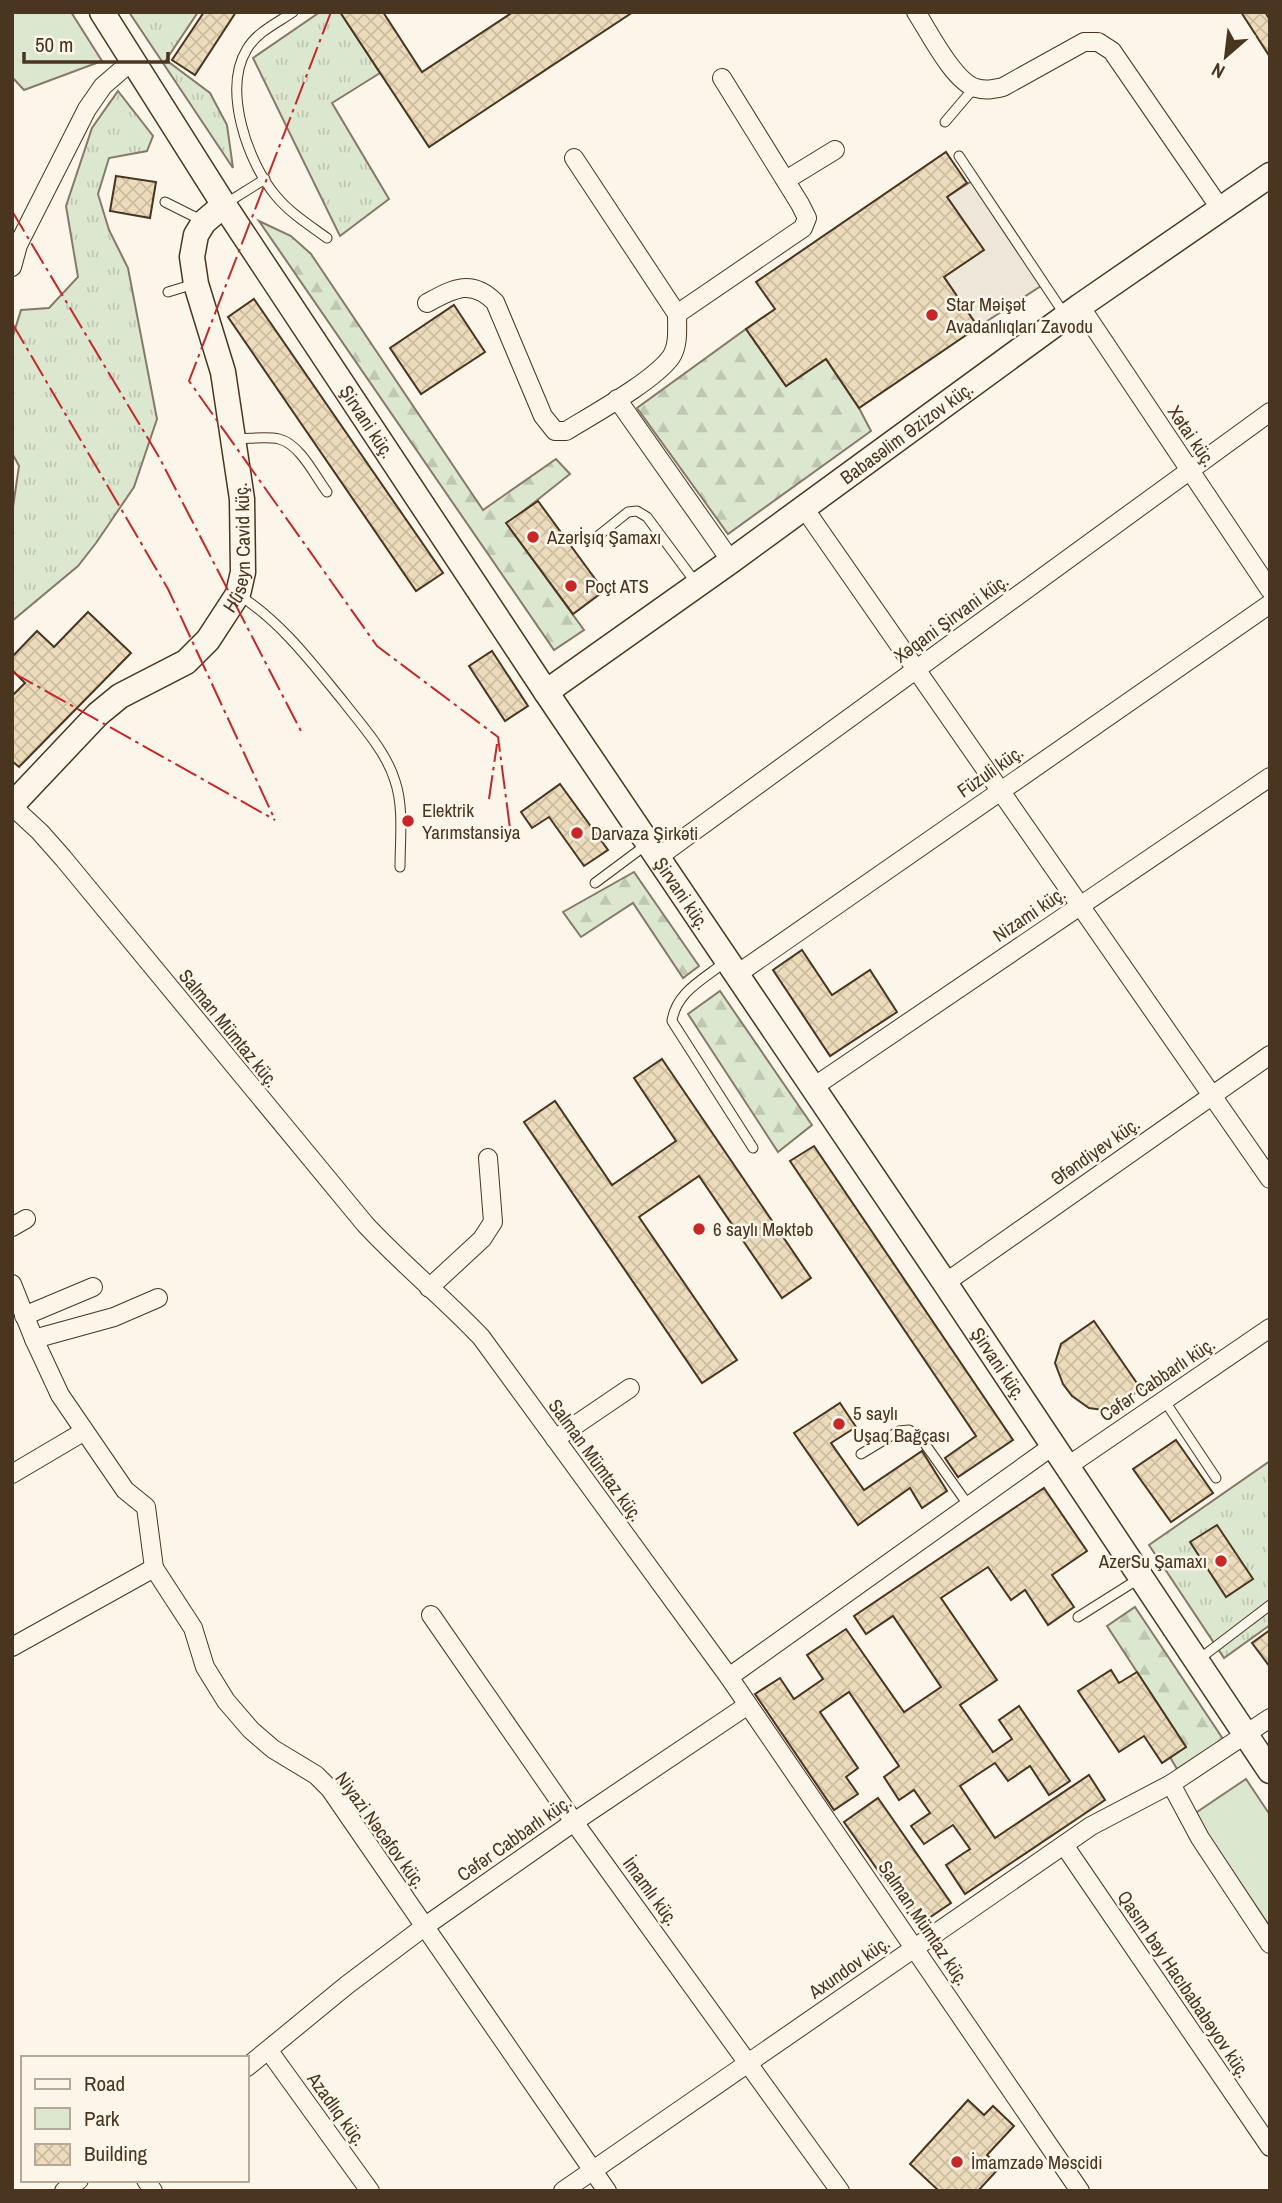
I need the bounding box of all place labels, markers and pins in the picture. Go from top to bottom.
place label: Star Məişət Avadanlıqları Zavodu [945,291,1093,339]
marker: Star Məişət Avadanlıqları Zavodu [924,307,940,323]
place label: Azərİşıq Şamaxı [546,524,661,550]
marker: Azərİşıq Şamaxı [525,529,541,545]
place label: Poçt ATS [585,573,649,599]
marker: Poçt ATS [563,578,579,594]
place label: Elektrik Yarımstansiya [422,797,521,845]
marker: Elektrik Yarımstansiya [400,813,416,829]
place label: Darvaza Şirkəti [591,820,698,846]
marker: Darvaza Şirkəti [569,825,585,841]
place label: 6 saylı Məktəb [713,1216,813,1242]
marker: 6 saylı Məktəb [691,1221,707,1237]
place label: 5 saylı Uşaq Bağçası [853,1400,950,1448]
marker: 5 saylı Uşaq Bağçası [831,1416,847,1432]
place label: AzerSu Şamaxı [1098,1548,1207,1574]
marker: AzerSu Şamaxı [1213,1553,1229,1569]
place label: İmamzadə Məscidi [971,2149,1103,2175]
marker: İmamzadə Məscidi [949,2154,965,2170]

